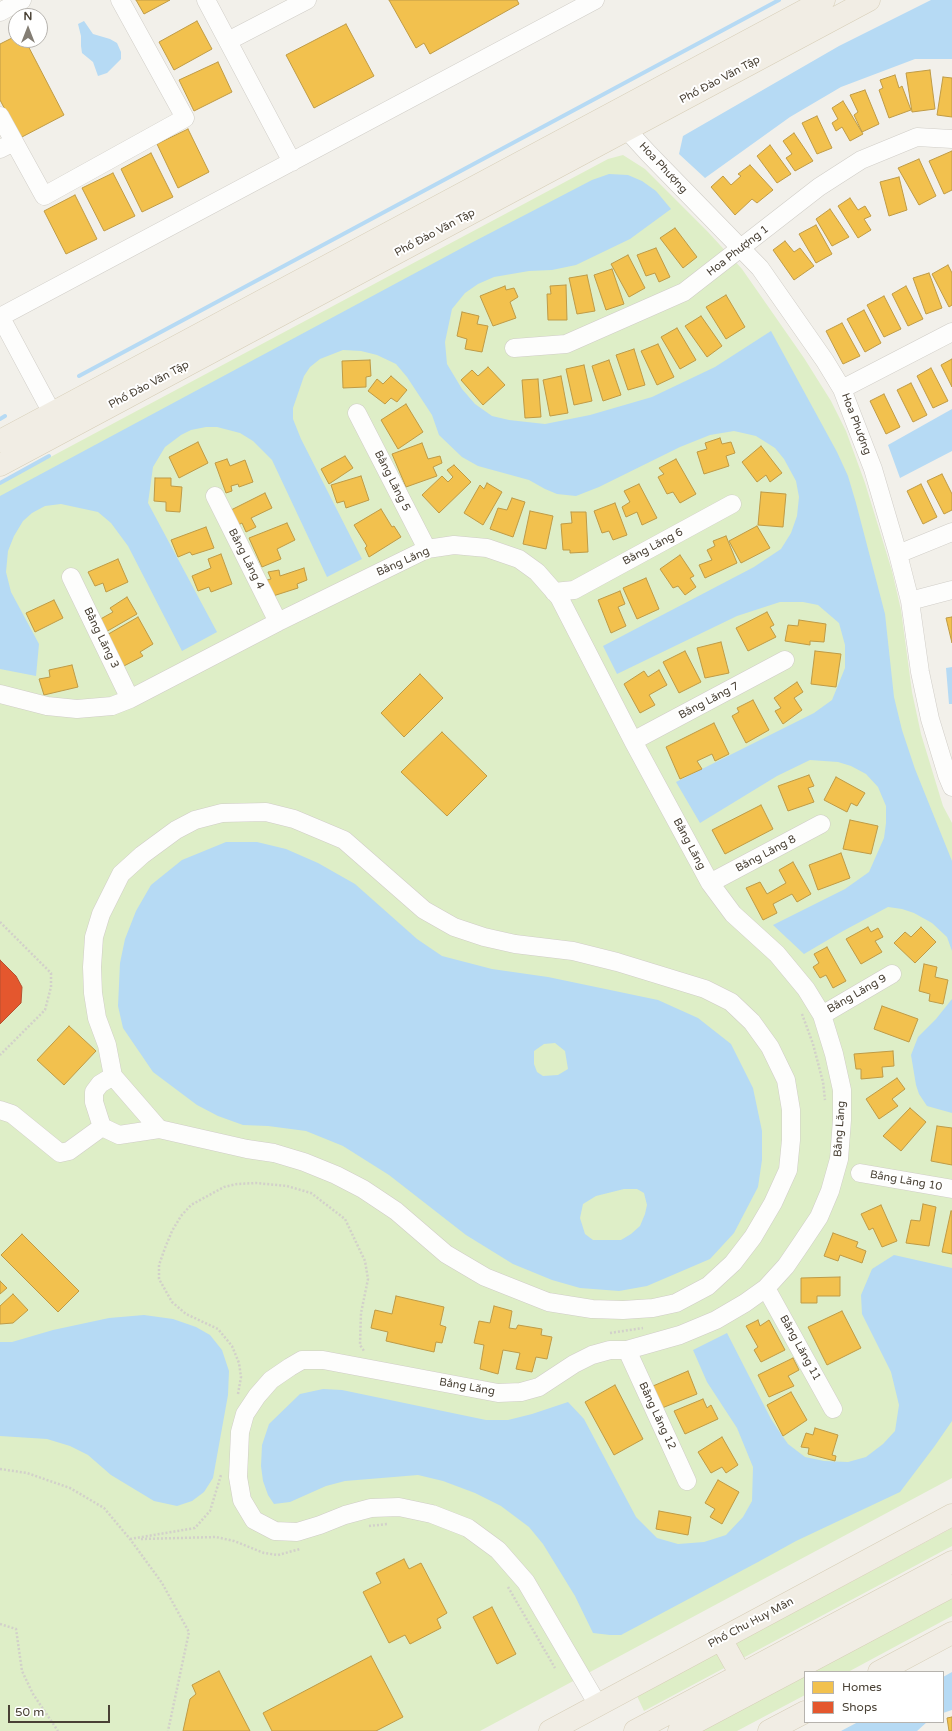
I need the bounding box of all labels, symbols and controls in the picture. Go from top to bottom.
north arrow [8,8,48,48]
text: N [24,10,32,23]
street label: Phố Đào Văn Tập [678,53,762,107]
street label: Hoa Phượng [636,140,690,196]
street label: Phố Đào Văn Tập [393,206,477,260]
street label: Hoa Phượng 1 [704,223,772,279]
street label: Phố Đào Văn Tập [107,358,191,412]
street label: Hoa Phượng [838,391,874,457]
street label: Bằng Lăng 5 [371,448,413,514]
street label: Bằng Lăng 4 [225,526,267,592]
street label: Bằng Lăng 6 [621,526,685,568]
street label: Bằng Lăng [375,544,431,580]
street label: Bằng Lăng 3 [81,605,121,671]
street label: Bằng Lăng 7 [677,680,741,722]
street label: Bằng Lăng [670,816,708,872]
street label: Bằng Lăng 8 [734,833,798,875]
street label: Bằng Lăng 9 [825,972,889,1016]
street label: Bằng Lăng [831,1100,849,1158]
street label: Bằng Lăng 10 [869,1168,943,1194]
street label: Bằng Lăng 11 [776,1313,824,1383]
street label: Bằng Lăng [438,1376,496,1398]
street label: Bằng Lăng 12 [636,1380,678,1452]
street label: Phố Chu Huy Mân [706,1595,796,1651]
legend [804,1671,944,1723]
text: Homes [842,1680,882,1694]
scale bar [10,1697,112,1723]
text: Shops [842,1700,877,1714]
text: 50 m [15,1705,44,1719]

